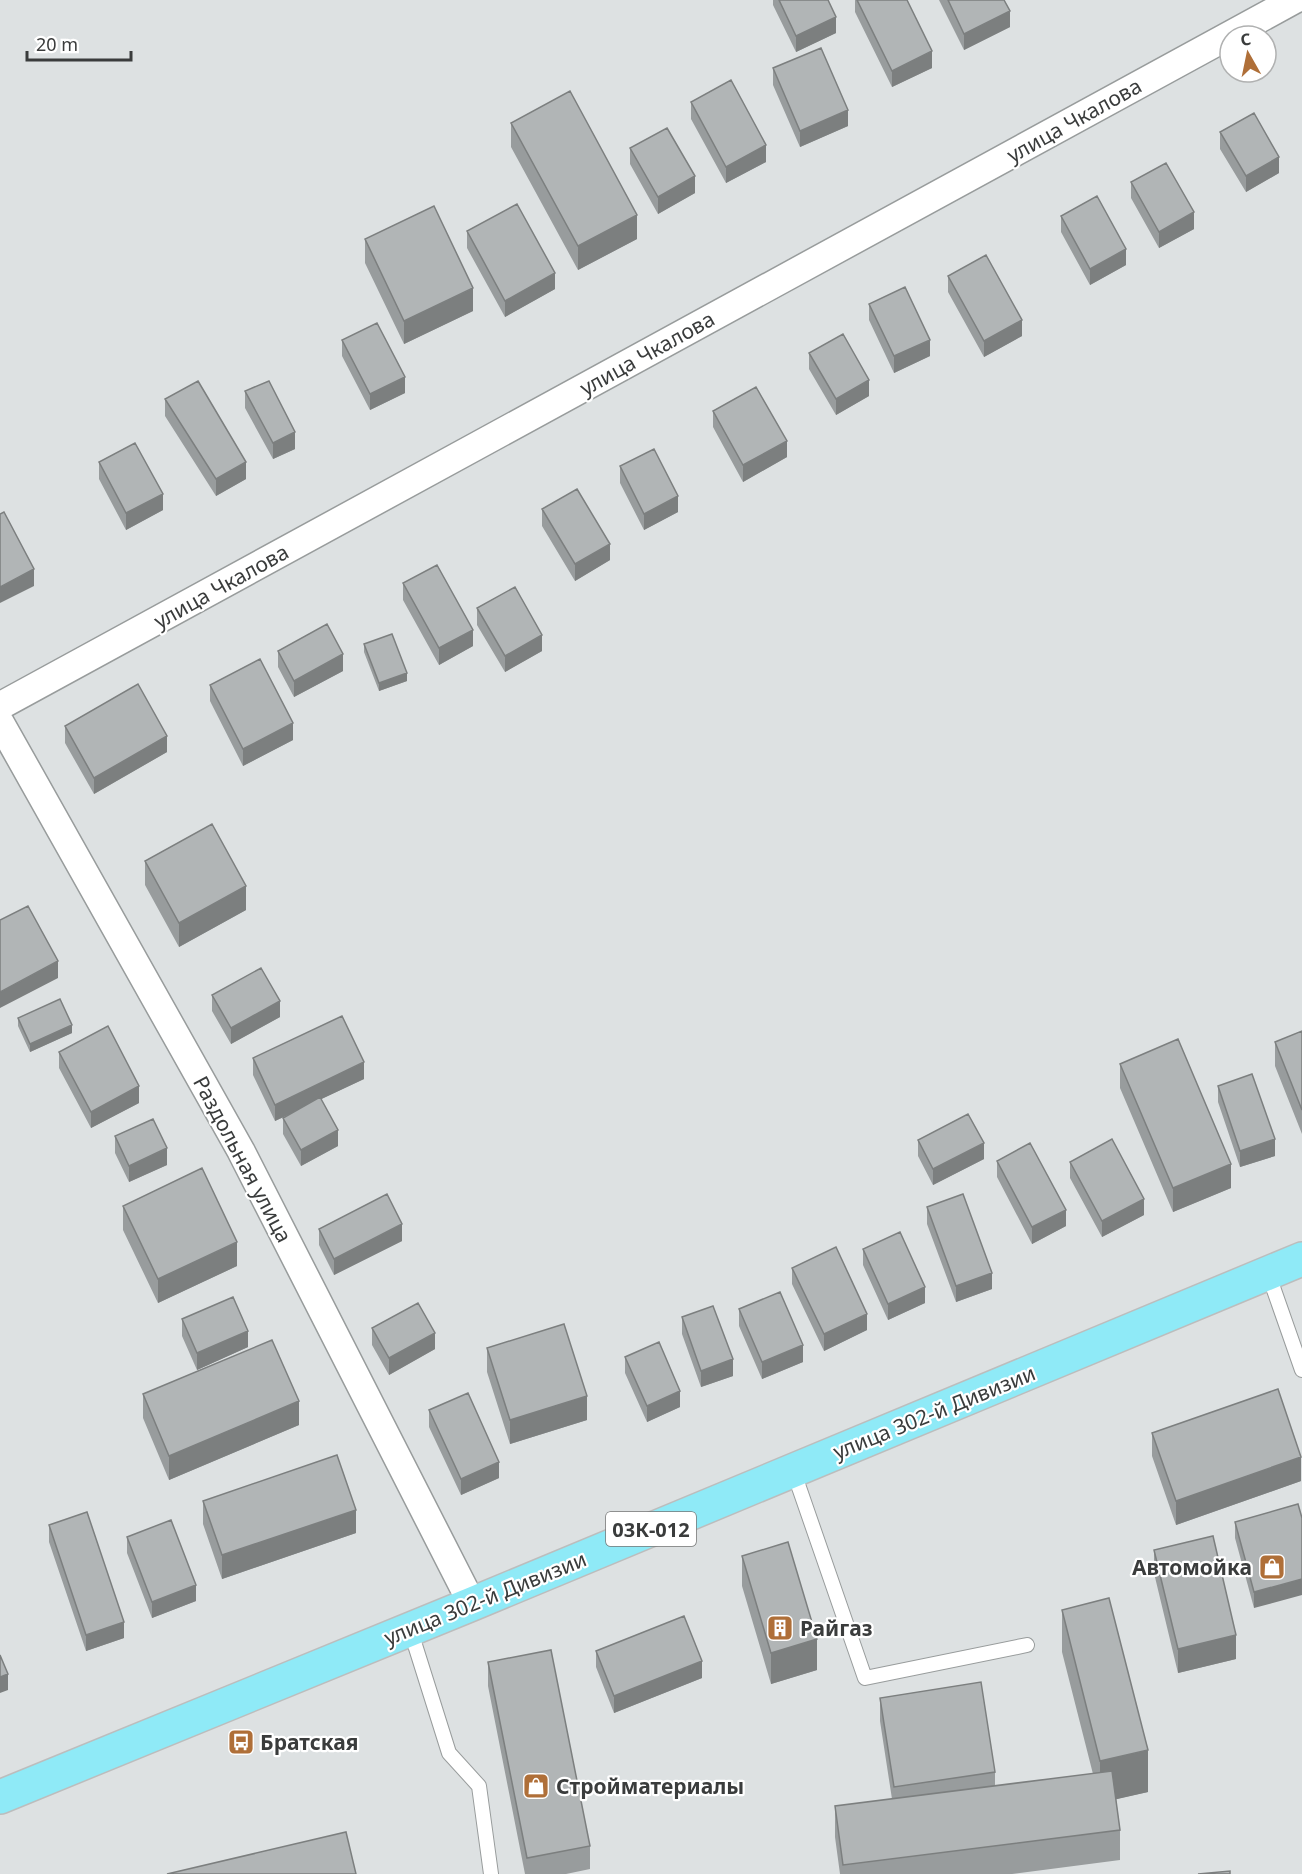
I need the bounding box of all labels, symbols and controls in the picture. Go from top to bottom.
scale bar [27,24,130,62]
north arrow [1218,24,1278,84]
text: С [1239,28,1252,51]
text: 20 m [36,32,78,56]
street label: улица Чкалова [1002,71,1146,169]
street label: улица Чкалова [575,304,719,402]
street label: улица Чкалова [149,537,293,635]
street label: Раздольная улица [187,1071,299,1247]
street label: улица 302-й Дивизии [829,1359,1039,1465]
road number: 03К-012 [606,1512,696,1546]
street label: улица 302-й Дивизии [380,1545,590,1651]
shop icon: Автомойка [1257,1552,1287,1582]
place label: Автомойка [1132,1553,1252,1581]
building icon: Райгаз [765,1613,795,1643]
place label: Райгаз [800,1614,873,1642]
bus stop icon: Братская [226,1727,256,1757]
place label: Братская [260,1728,358,1756]
shop icon: Стройматериалы [521,1771,551,1801]
place label: Стройматериалы [556,1772,744,1800]

